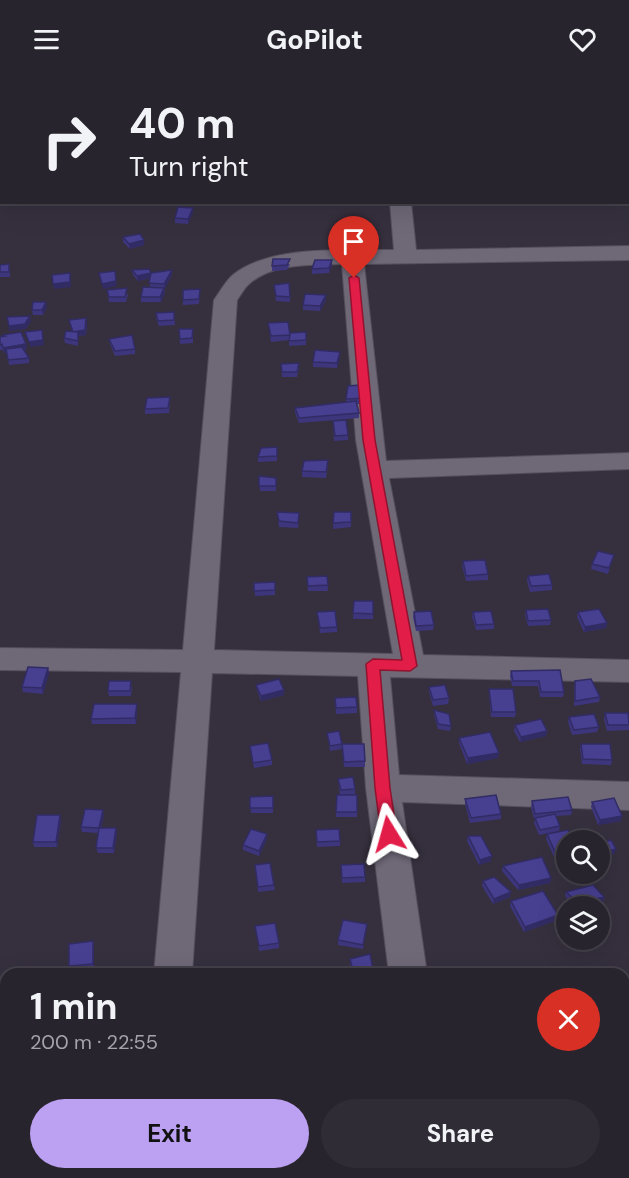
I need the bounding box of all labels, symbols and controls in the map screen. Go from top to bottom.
text: GoPilot [266,22,363,57]
icon: menu [30,23,63,56]
icon: heart [566,23,599,56]
text: 40 m [129,96,235,151]
icon: right [30,102,108,180]
text: Turn right [129,149,249,184]
pin [328,216,379,278]
icon: arrive [337,225,370,258]
position arrow [357,802,421,866]
map controls [556,830,610,950]
button: search [556,830,610,884]
button: layers [556,896,610,950]
text: 1 min [30,983,118,1030]
button: close [537,988,600,1051]
text: 200 m · 22:55 [30,1029,158,1055]
button: Exit [30,1099,309,1168]
button: Share [321,1099,600,1168]

